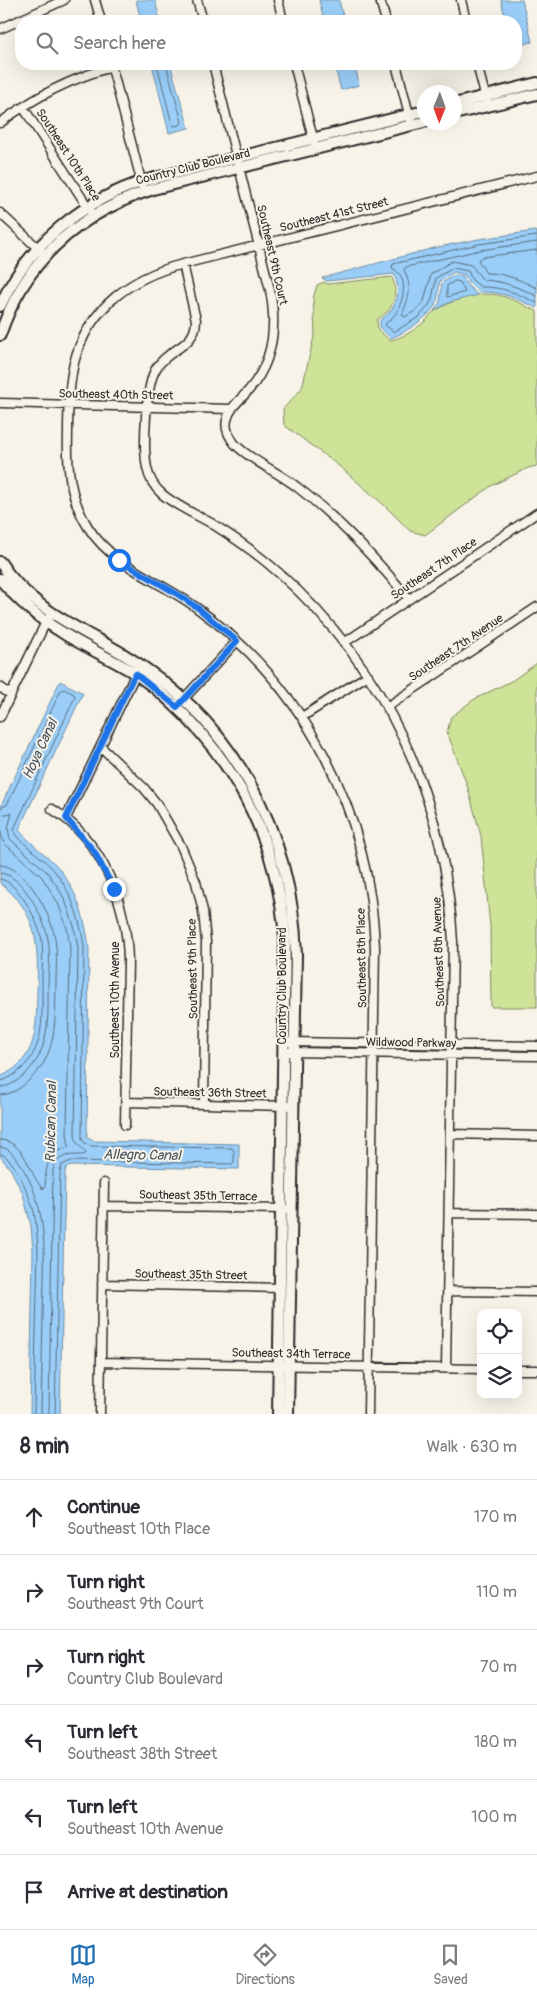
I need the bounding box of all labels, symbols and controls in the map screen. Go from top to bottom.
search box [15,15,522,70]
icon: search [33,29,61,57]
text: Search here [73,31,166,55]
north arrow [417,85,462,130]
street label: Southeast 10th Place [32,106,104,204]
street label: Country Club Boulevard [134,146,252,188]
street label: Southeast 41st Street [278,194,390,236]
street label: Southeast 9th Court [253,203,291,307]
street label: Southeast 40th Street [58,386,174,404]
street label: Southeast 7th Place [388,535,480,603]
route start [108,549,131,572]
street label: Southeast 7th Avenue [406,611,506,685]
water label: Hoya Canal [19,715,62,782]
route end [103,878,126,901]
street label: Southeast 8th Avenue [430,897,448,1007]
street label: Southeast 8th Place [354,908,370,1008]
street label: Southeast 9th Place [185,919,201,1019]
street label: Country Club Boulevard [275,927,290,1045]
street label: Southeast 10th Avenue [108,941,123,1059]
street label: Wildwood Parkway [366,1035,456,1051]
water label: Rubican Canal [42,1080,60,1163]
street label: Southeast 36th Street [153,1085,267,1101]
water label: Allegro Canal [103,1146,183,1164]
street label: Southeast 35th Terrace [139,1187,257,1205]
street label: Southeast 35th Street [134,1267,248,1283]
map controls [477,1309,522,1399]
button: locate [477,1309,522,1354]
street label: Southeast 34th Terrace [231,1345,351,1363]
button: layers [477,1354,522,1399]
text: 8 min [20,1433,69,1460]
text: Walk · 630 m [426,1437,517,1457]
text: Continue [67,1495,140,1519]
icon: ahead [20,1503,48,1531]
text: 170 m [474,1507,517,1527]
text: Southeast 10th Place [67,1519,210,1539]
text: Turn right [67,1570,145,1594]
icon: right [20,1578,48,1606]
text: 110 m [476,1582,517,1602]
text: Southeast 9th Court [67,1594,204,1614]
text: Turn right [67,1645,145,1669]
icon: right [20,1653,48,1681]
text: 70 m [480,1657,517,1677]
text: Country Club Boulevard [67,1669,223,1689]
text: Turn left [67,1720,137,1744]
icon: left [20,1728,48,1756]
text: 180 m [474,1732,517,1752]
text: Southeast 38th Street [67,1744,217,1764]
text: Turn left [67,1795,137,1819]
icon: left [20,1803,48,1831]
text: 100 m [471,1807,517,1827]
text: Southeast 10th Avenue [67,1819,223,1839]
icon: arrive [20,1878,48,1906]
text: Arrive at destination [67,1880,228,1904]
tab: Map [69,1941,97,1988]
tab: Directions [235,1941,295,1988]
tab: Saved [433,1941,468,1988]

